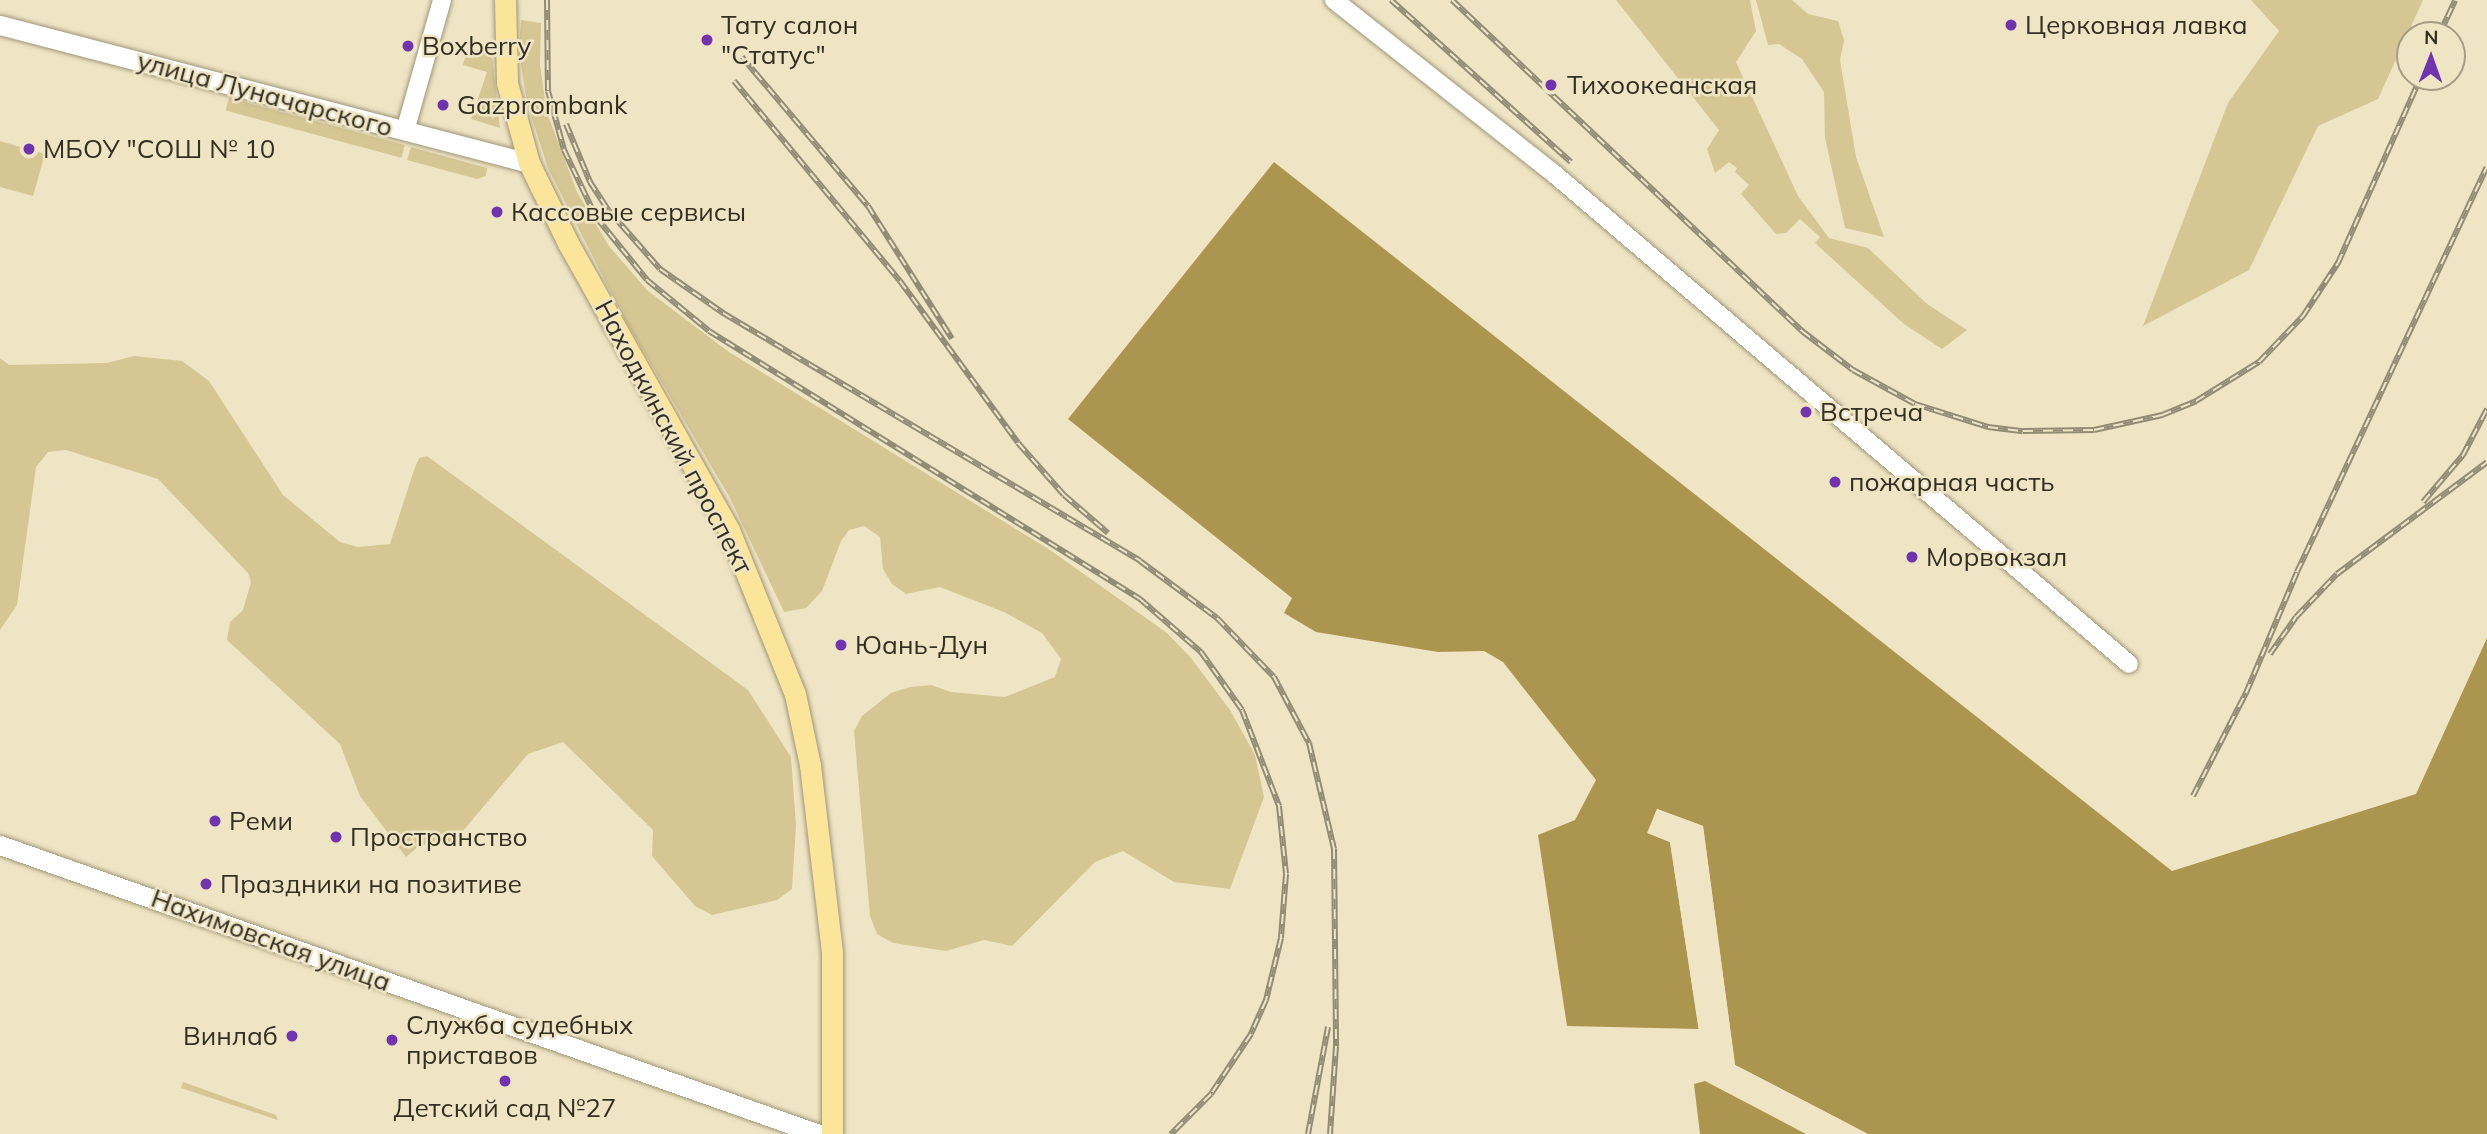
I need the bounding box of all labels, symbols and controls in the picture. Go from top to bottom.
place label: Тату салон "Статус" [721,9,858,70]
place label: Церковная лавка [2025,9,2248,41]
marker: Церковная лавка [2003,17,2019,33]
north arrow [2396,21,2466,91]
text: N [2424,25,2439,49]
place label: Boxberry [422,30,531,62]
marker: Тату салон "Статус" [699,32,715,48]
marker: Boxberry [400,38,416,54]
street label: улица Луначарского [134,45,396,143]
place label: Тихоокеанская [1567,69,1757,101]
marker: Тихоокеанская [1541,75,1561,95]
place label: Gazprombank [457,89,627,121]
marker: Gazprombank [435,97,451,113]
place label: МБОУ "СОШ № 10 [43,133,275,165]
marker: МБОУ "СОШ № 10 [21,141,37,157]
place label: Кассовые сервисы [511,196,746,228]
marker: Кассовые сервисы [489,204,505,220]
street label: Находкинский проспект [588,295,760,579]
place label: Встреча [1820,396,1923,428]
marker: Встреча [1798,404,1814,420]
place label: пожарная часть [1849,466,2055,498]
marker: пожарная часть [1827,474,1843,490]
place label: Морвокзал [1926,541,2067,573]
marker: Морвокзал [1904,549,1920,565]
place label: Юань-Дун [855,629,988,661]
marker: Юань-Дун [833,637,849,653]
place label: Реми [229,805,293,837]
marker: Реми [207,813,223,829]
place label: Пространство [350,821,528,853]
marker: Пространство [328,829,344,845]
place label: Праздники на позитиве [220,868,522,900]
marker: Праздники на позитиве [198,876,214,892]
street label: Нахимовская улица [147,882,395,998]
place label: Служба судебных приставов [406,1009,633,1070]
place label: Винлаб [183,1020,278,1052]
marker: Винлаб [284,1028,300,1044]
marker: Служба судебных приставов [384,1032,400,1048]
marker: Детский сад №27 [497,1073,513,1089]
place label: Детский сад №27 [394,1092,616,1124]

